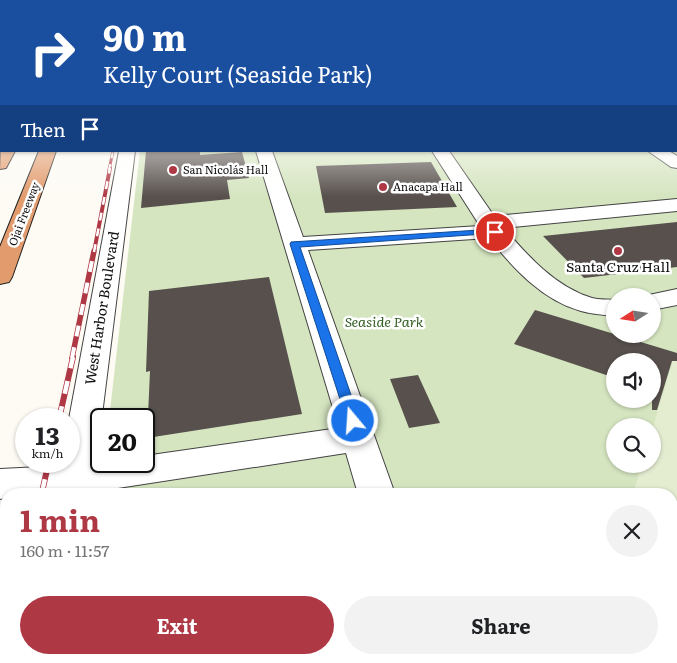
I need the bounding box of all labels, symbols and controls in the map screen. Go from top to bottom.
text: 90 m [103,10,187,62]
icon: right [20,20,85,85]
text: Kelly Court (Seaside Park) [103,57,373,90]
text: Then [20,115,66,143]
icon: arrive [76,115,104,143]
place label: San Nicolás Hall [183,161,269,177]
marker: San Nicolás Hall [167,164,179,176]
place label: Anacapa Hall [393,178,463,194]
street label: Ojai Freeway [4,179,43,248]
marker: Anacapa Hall [377,181,389,193]
pin [474,211,516,253]
icon: arrive [481,218,509,246]
street label: West Harbor Boulevard [79,229,123,386]
marker: Santa Cruz Hall [612,245,624,257]
place label: Santa Cruz Hall [566,256,670,276]
north arrow [606,288,661,342]
map controls [606,288,661,473]
park label: Seaside Park [345,311,424,331]
button: sound [606,353,661,408]
position arrow [326,394,378,446]
speed limit sign: 20 [90,408,155,473]
text: 13 [35,416,60,453]
button: search [606,418,661,473]
text: km/h [32,444,63,462]
text: 1 min [20,497,100,541]
button: close [606,505,658,557]
text: 160 m · 11:57 [20,538,109,562]
button: Exit [20,596,334,654]
button: Share [344,596,658,654]

